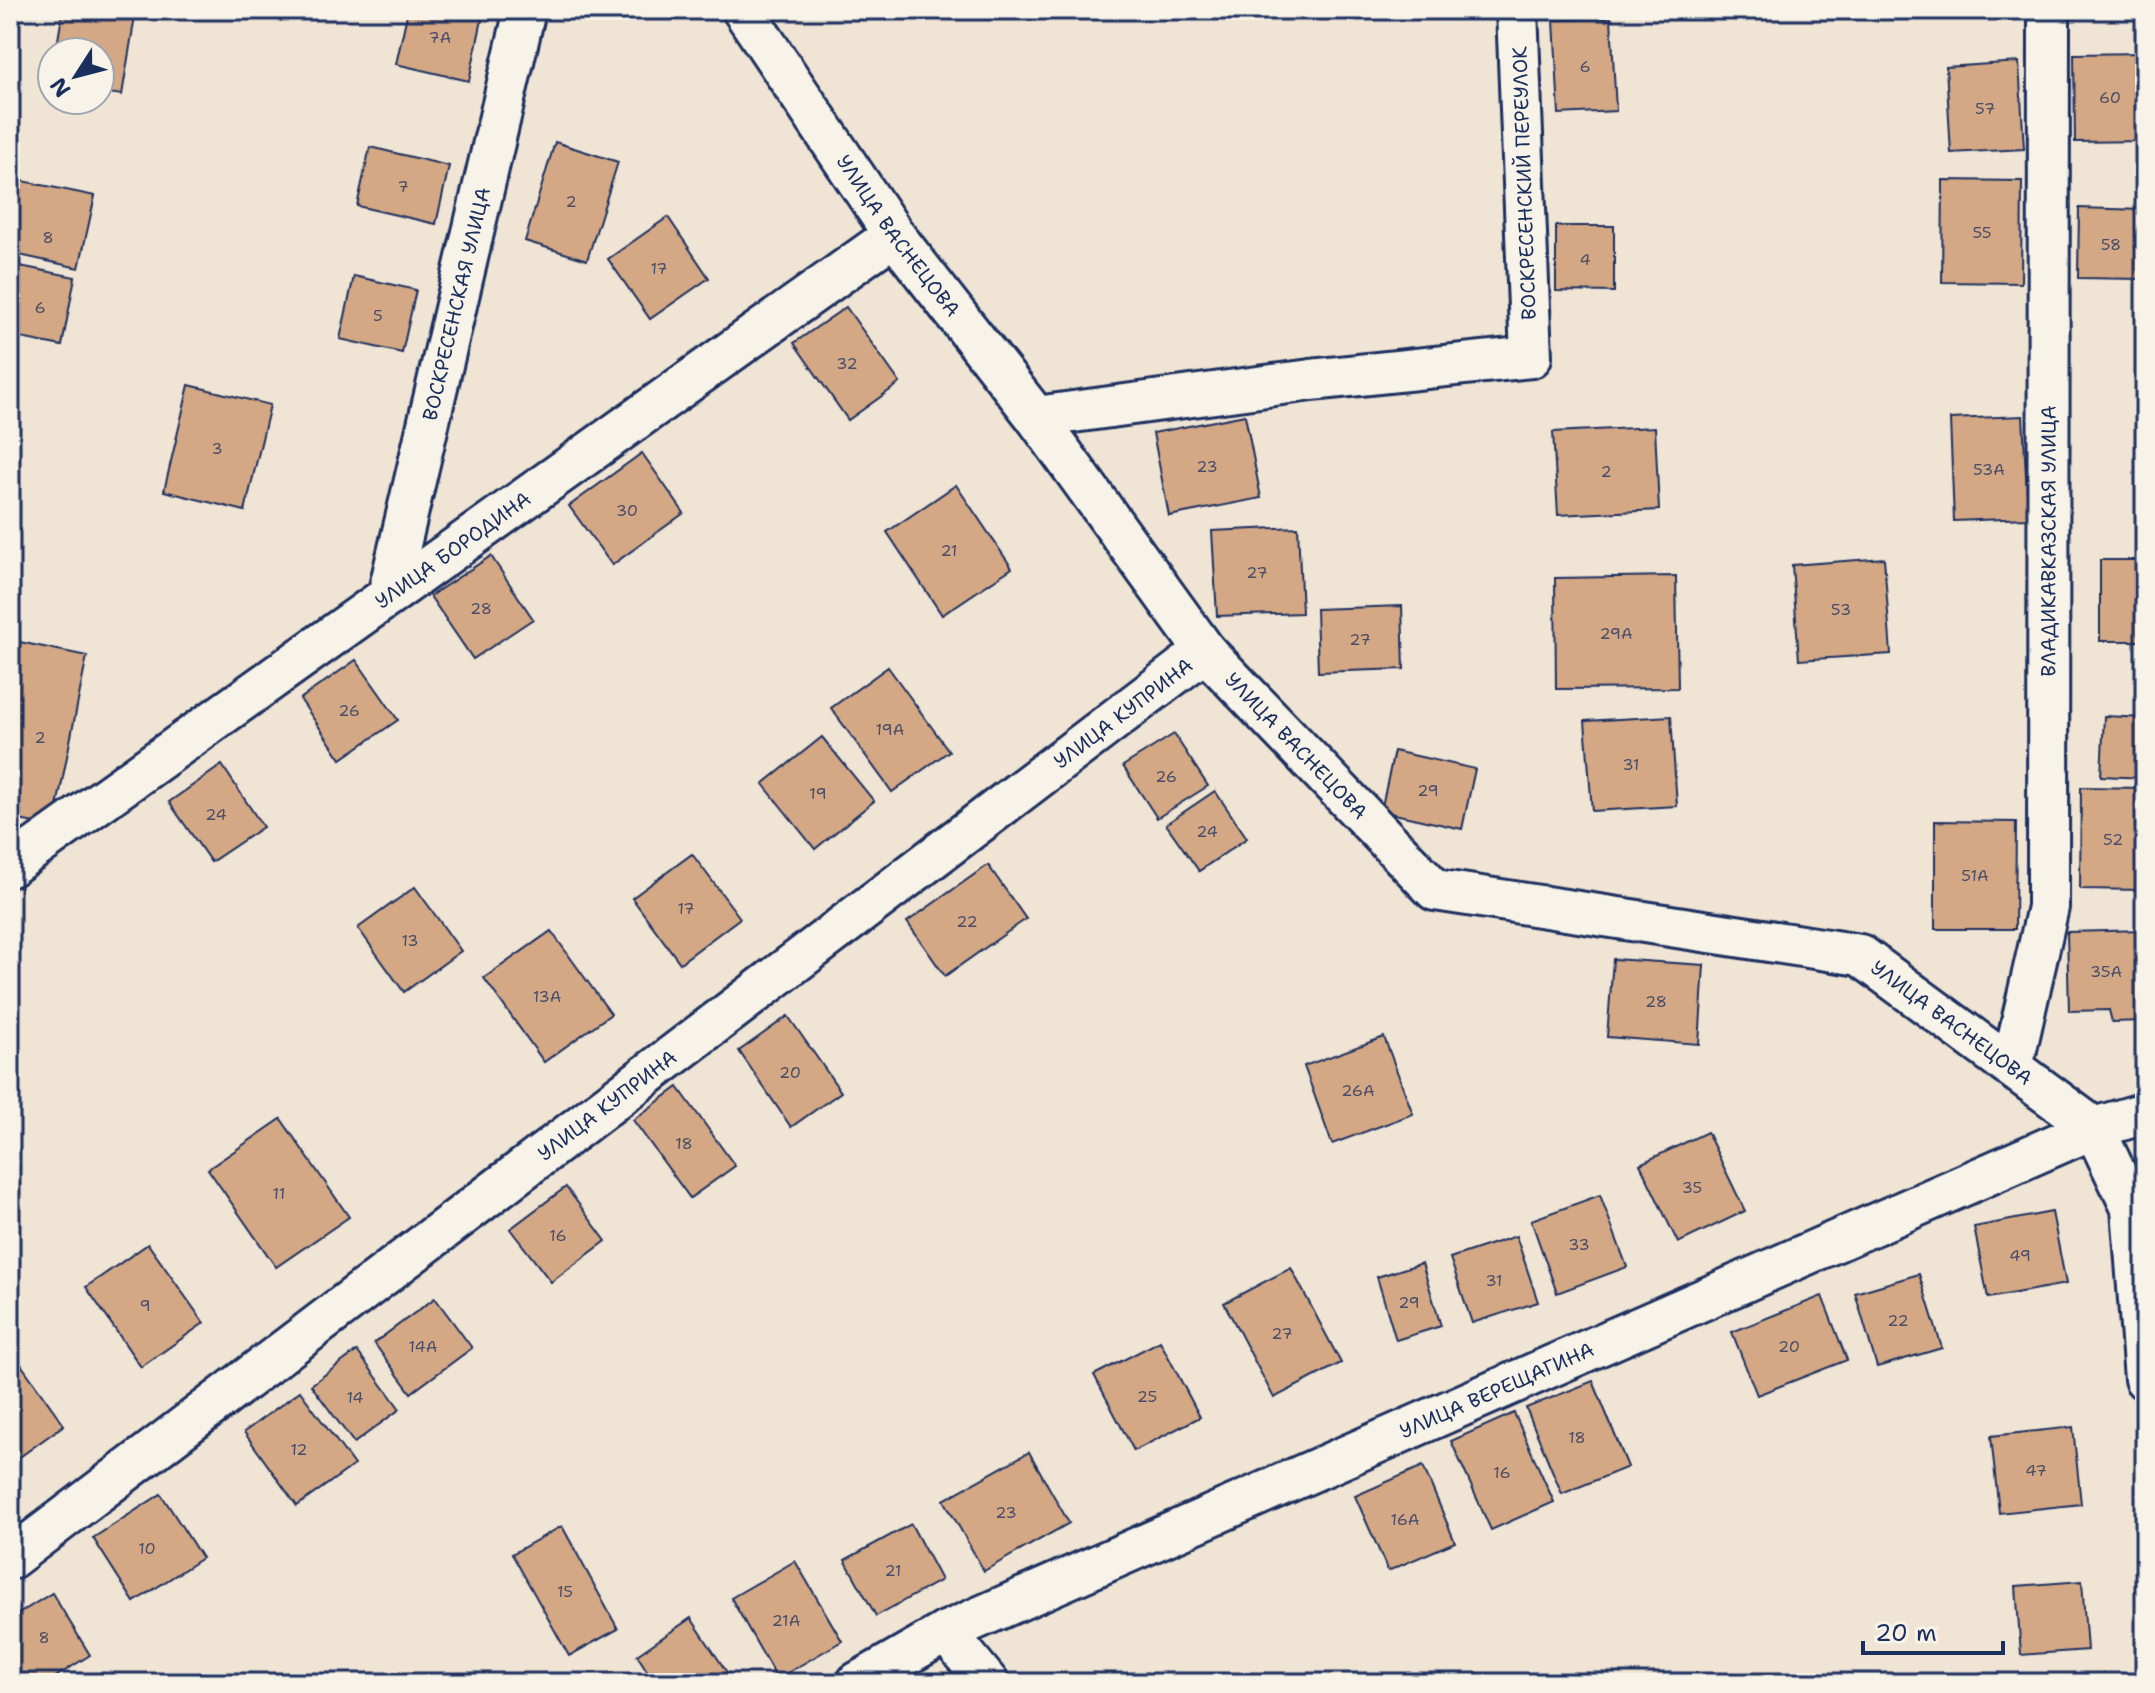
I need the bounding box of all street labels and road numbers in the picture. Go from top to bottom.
street label: ВОСКРЕСЕНСКИЙ ПЕРЕУЛОК [1506,45,1542,320]
street label: УЛИЦА ВАСНЕЦОВА [831,150,966,322]
street label: ВОСКРЕСЕНСКАЯ УЛИЦА [416,185,496,423]
street label: ВЛАДИКАВКАЗСКАЯ УЛИЦА [2035,405,2062,677]
street label: УЛИЦА БОРОДИНА [370,486,536,614]
street label: УЛИЦА КУПРИНА [1048,652,1198,774]
street label: УЛИЦА ВАСНЕЦОВА [1219,667,1373,825]
street label: УЛИЦА ВАСНЕЦОВА [1866,954,2037,1091]
street label: УЛИЦА КУПРИНА [532,1044,682,1166]
street label: УЛИЦА ВЕРЕЩАГИНА [1395,1336,1598,1444]

